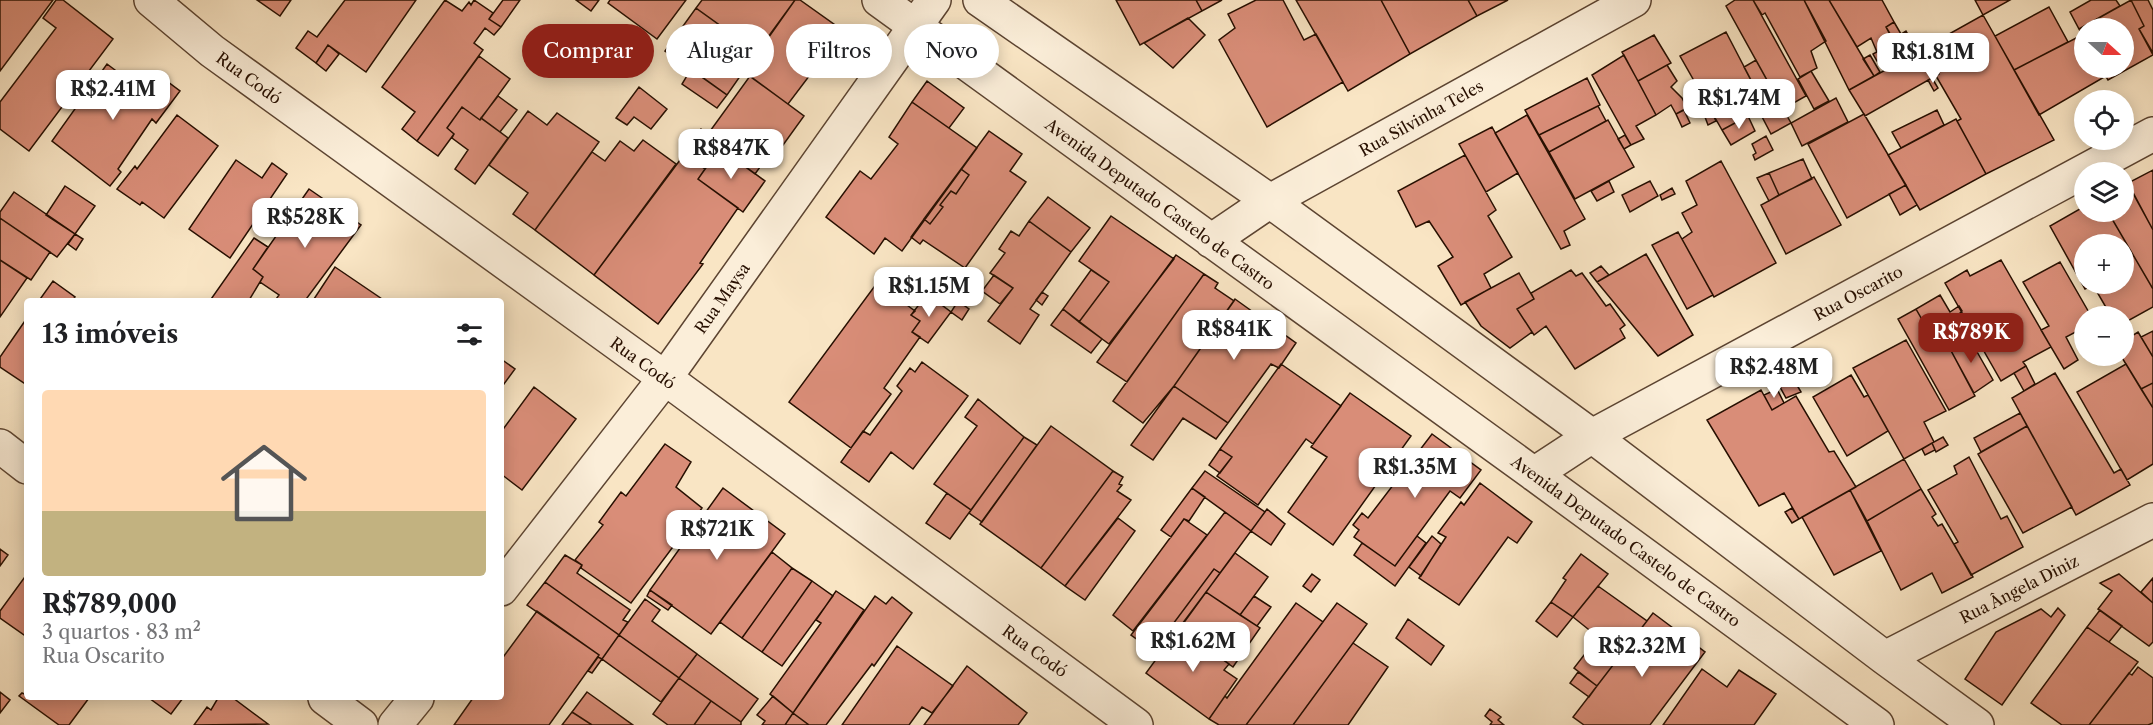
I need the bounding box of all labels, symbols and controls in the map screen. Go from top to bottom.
north arrow [2074,18,2134,78]
map controls [2074,18,2134,366]
chip: Comprar [522,24,654,78]
chip: Alugar [666,24,774,78]
chip: Filtros [786,24,892,78]
chip: Novo [904,24,999,78]
pin: R$1.81M [1878,33,1988,84]
text: R$1.81M [1891,40,1975,64]
street label: Rua Codó [212,48,286,108]
pin: R$2.41M [58,70,168,121]
street label: Rua Silvinha Teles [1355,76,1487,160]
text: R$2.41M [70,77,156,101]
pin: R$1.74M [1684,79,1794,130]
text: R$1.74M [1697,86,1781,110]
button: locate [2074,90,2134,150]
street label: Avenida Deputado Castelo de Castro [1041,113,1279,294]
pin: R$847K [682,129,780,180]
text: R$847K [692,136,770,160]
button: layers [2074,162,2134,222]
pin: R$528K [256,198,354,249]
text: R$528K [266,205,344,229]
button: + [2074,234,2134,294]
street label: Rua Maysa [690,258,754,337]
street label: Rua Oscarito [1810,261,1906,325]
pin: R$1.15M [874,267,984,318]
text: R$1.15M [888,274,970,298]
button: − [2074,306,2134,366]
pin: R$841K [1185,310,1283,361]
pin: R$789K [1922,313,2020,364]
text: R$841K [1196,317,1272,341]
text: 13 imóveis [42,318,178,350]
icon: filters [453,318,486,351]
text: R$789K [1932,320,2010,344]
street label: Rua Codó [606,333,680,393]
pin: R$2.48M [1719,348,1829,399]
text: R$2.48M [1729,355,1819,379]
icon: home [210,429,318,537]
pin: R$1.35M [1360,448,1470,499]
street label: Avenida Deputado Castelo de Castro [1507,450,1745,631]
text: R$1.35M [1373,455,1457,479]
pin: R$721K [668,510,766,561]
text: R$721K [680,517,754,541]
street label: Rua Ângela Diniz [1956,550,2082,628]
text: R$789,000 [42,588,177,620]
text: 3 quartos · 83 m² [42,620,201,644]
street label: Rua Codó [998,621,1072,681]
pin: R$1.62M [1138,622,1248,673]
pin: R$2.32M [1587,627,1697,678]
text: R$1.62M [1150,629,1236,653]
text: R$2.32M [1598,634,1686,658]
text: Rua Oscarito [42,644,165,668]

